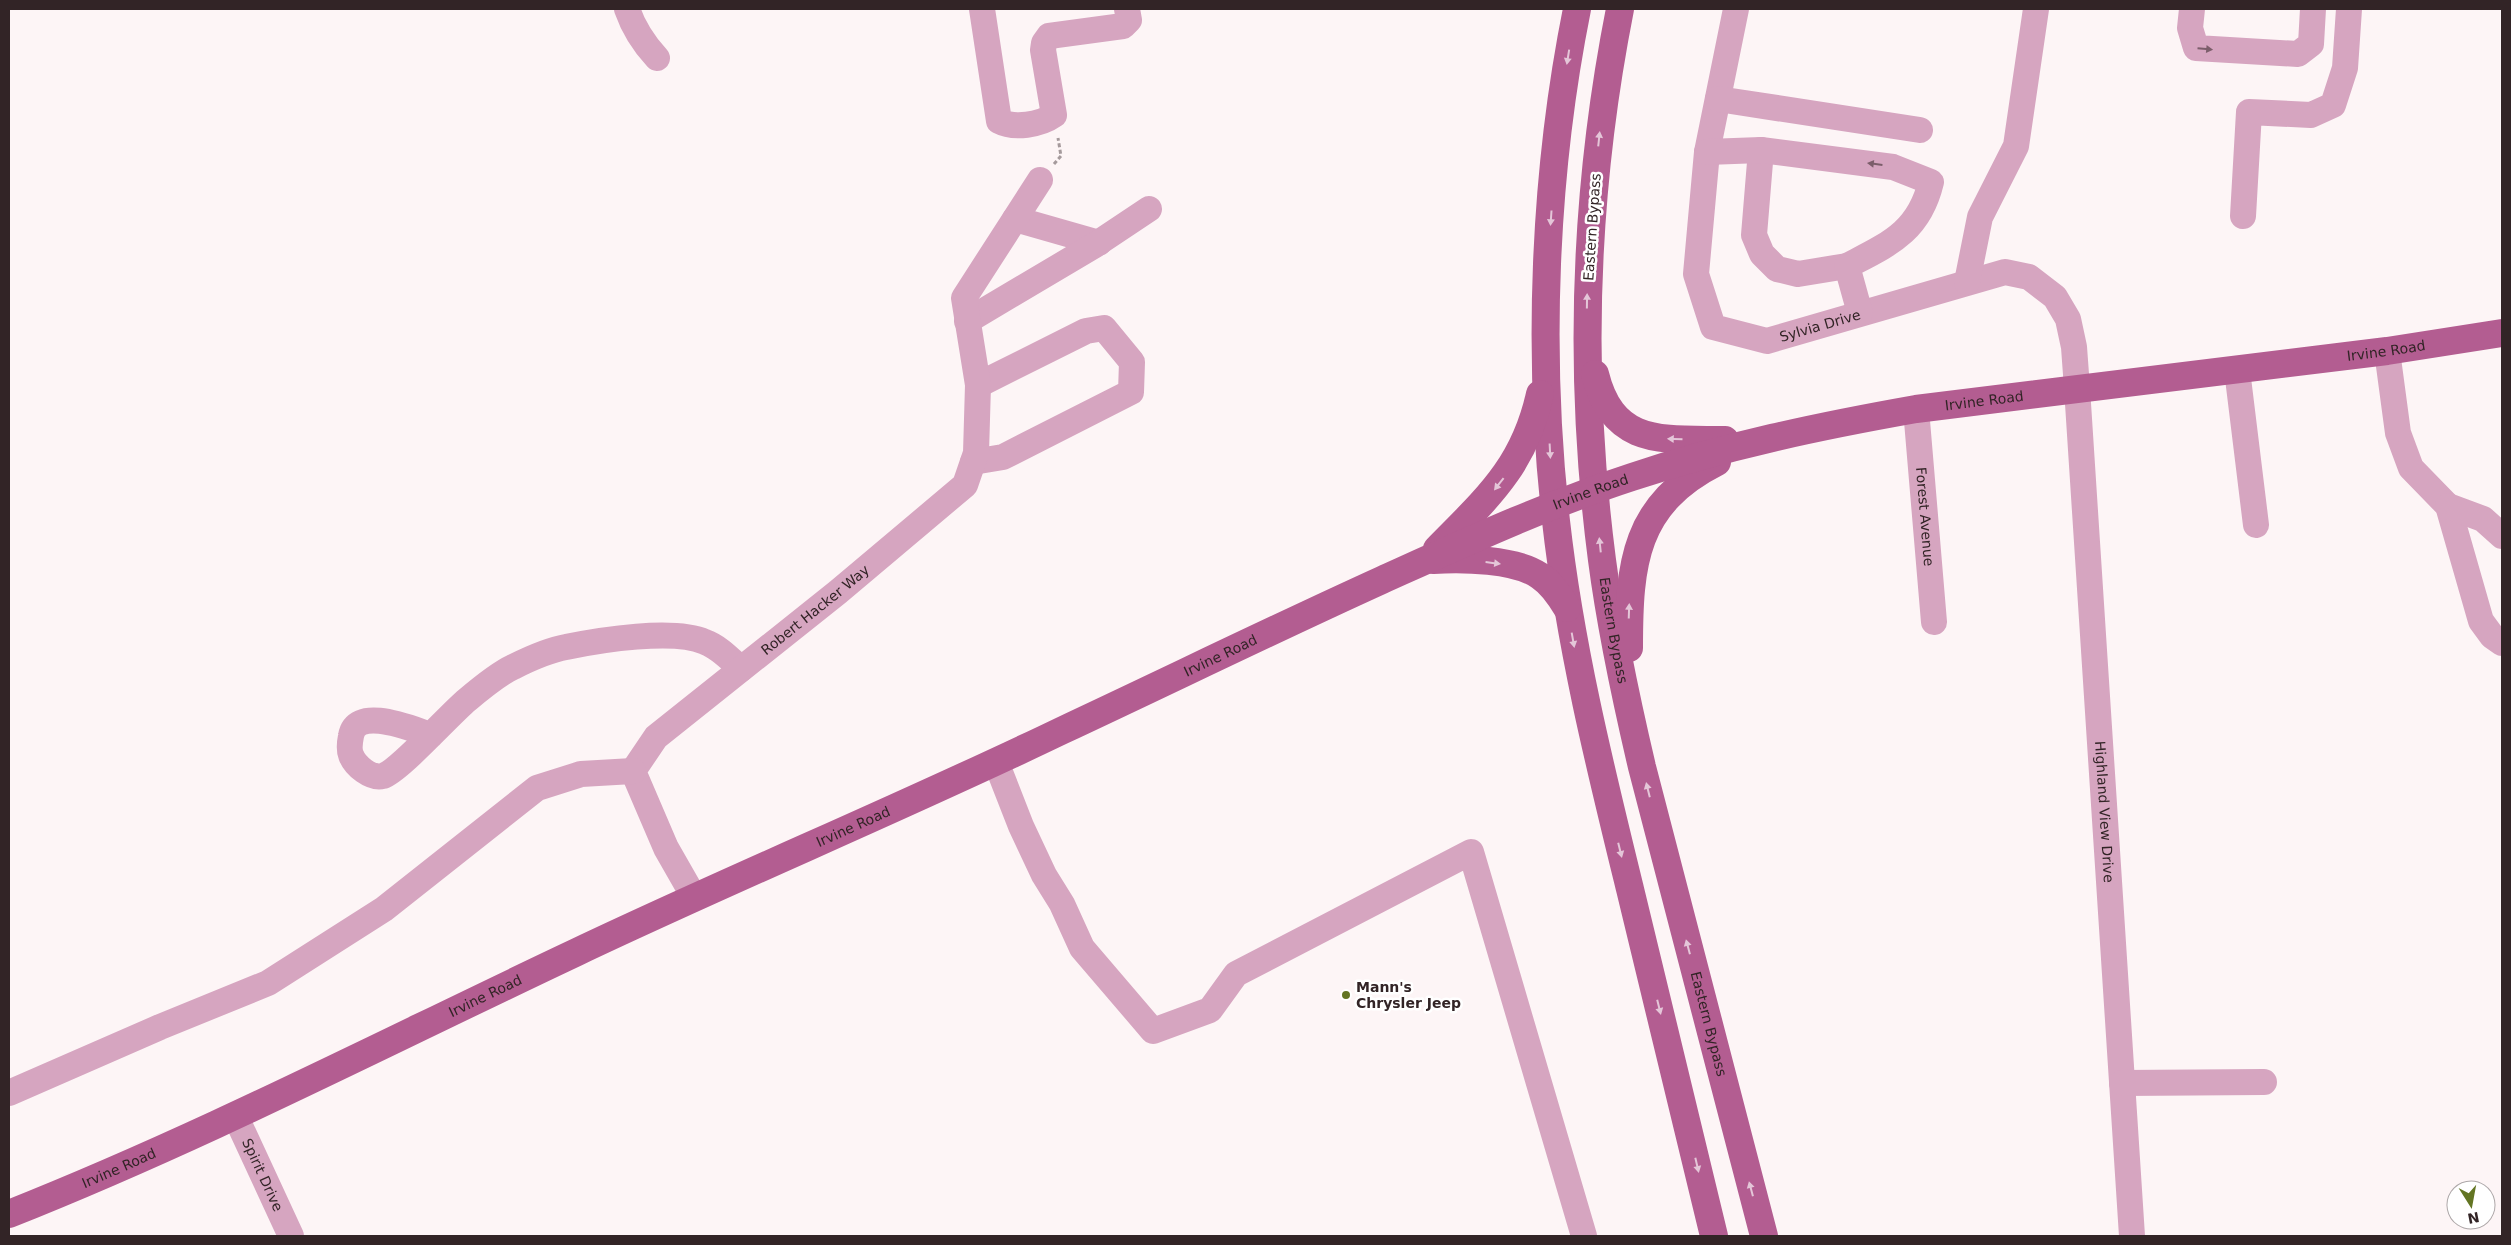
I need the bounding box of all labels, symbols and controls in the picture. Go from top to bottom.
one-way arrow [2197,45,2213,53]
one-way arrow [1564,49,1572,65]
one-way arrow [1595,131,1603,147]
one-way arrow [1866,160,1882,168]
street label: Eastern Bypass [1580,173,1604,281]
one-way arrow [1546,211,1554,227]
one-way arrow [1584,293,1592,309]
street label: Sylvia Drive [1778,306,1862,345]
street label: Irvine Road [2346,337,2427,364]
street label: Irvine Road [1944,388,2024,413]
one-way arrow [1667,435,1683,443]
one-way arrow [1547,443,1555,459]
street label: Forest Avenue [1913,466,1937,567]
street label: Irvine Road [1550,471,1630,513]
one-way arrow [1494,477,1504,491]
one-way arrow [1596,536,1604,552]
one-way arrow [1485,559,1501,567]
street label: Robert Hacker Way [758,561,872,658]
street label: Eastern Bypass [1596,576,1631,685]
one-way arrow [1626,603,1634,619]
street label: Irvine Road [1181,631,1259,680]
one-way arrow [1570,632,1578,648]
street label: Highland View Drive [2092,740,2117,883]
one-way arrow [1643,782,1651,797]
street label: Irvine Road [814,803,893,850]
one-way arrow [1616,842,1624,857]
one-way arrow [1684,940,1692,955]
street label: Eastern Bypass [1688,970,1730,1078]
street label: Irvine Road [446,971,524,1020]
place label: Mann's Chrysler Jeep [1356,979,1461,1011]
marker: Mann's Chrysler Jeep [1340,989,1352,1001]
one-way arrow [1655,1000,1663,1015]
street label: Spirit Drive [239,1136,286,1214]
street label: Irvine Road [79,1145,158,1191]
one-way arrow [1693,1158,1701,1173]
north arrow [2446,1180,2496,1230]
one-way arrow [1747,1182,1755,1197]
text: N [2466,1209,2481,1227]

